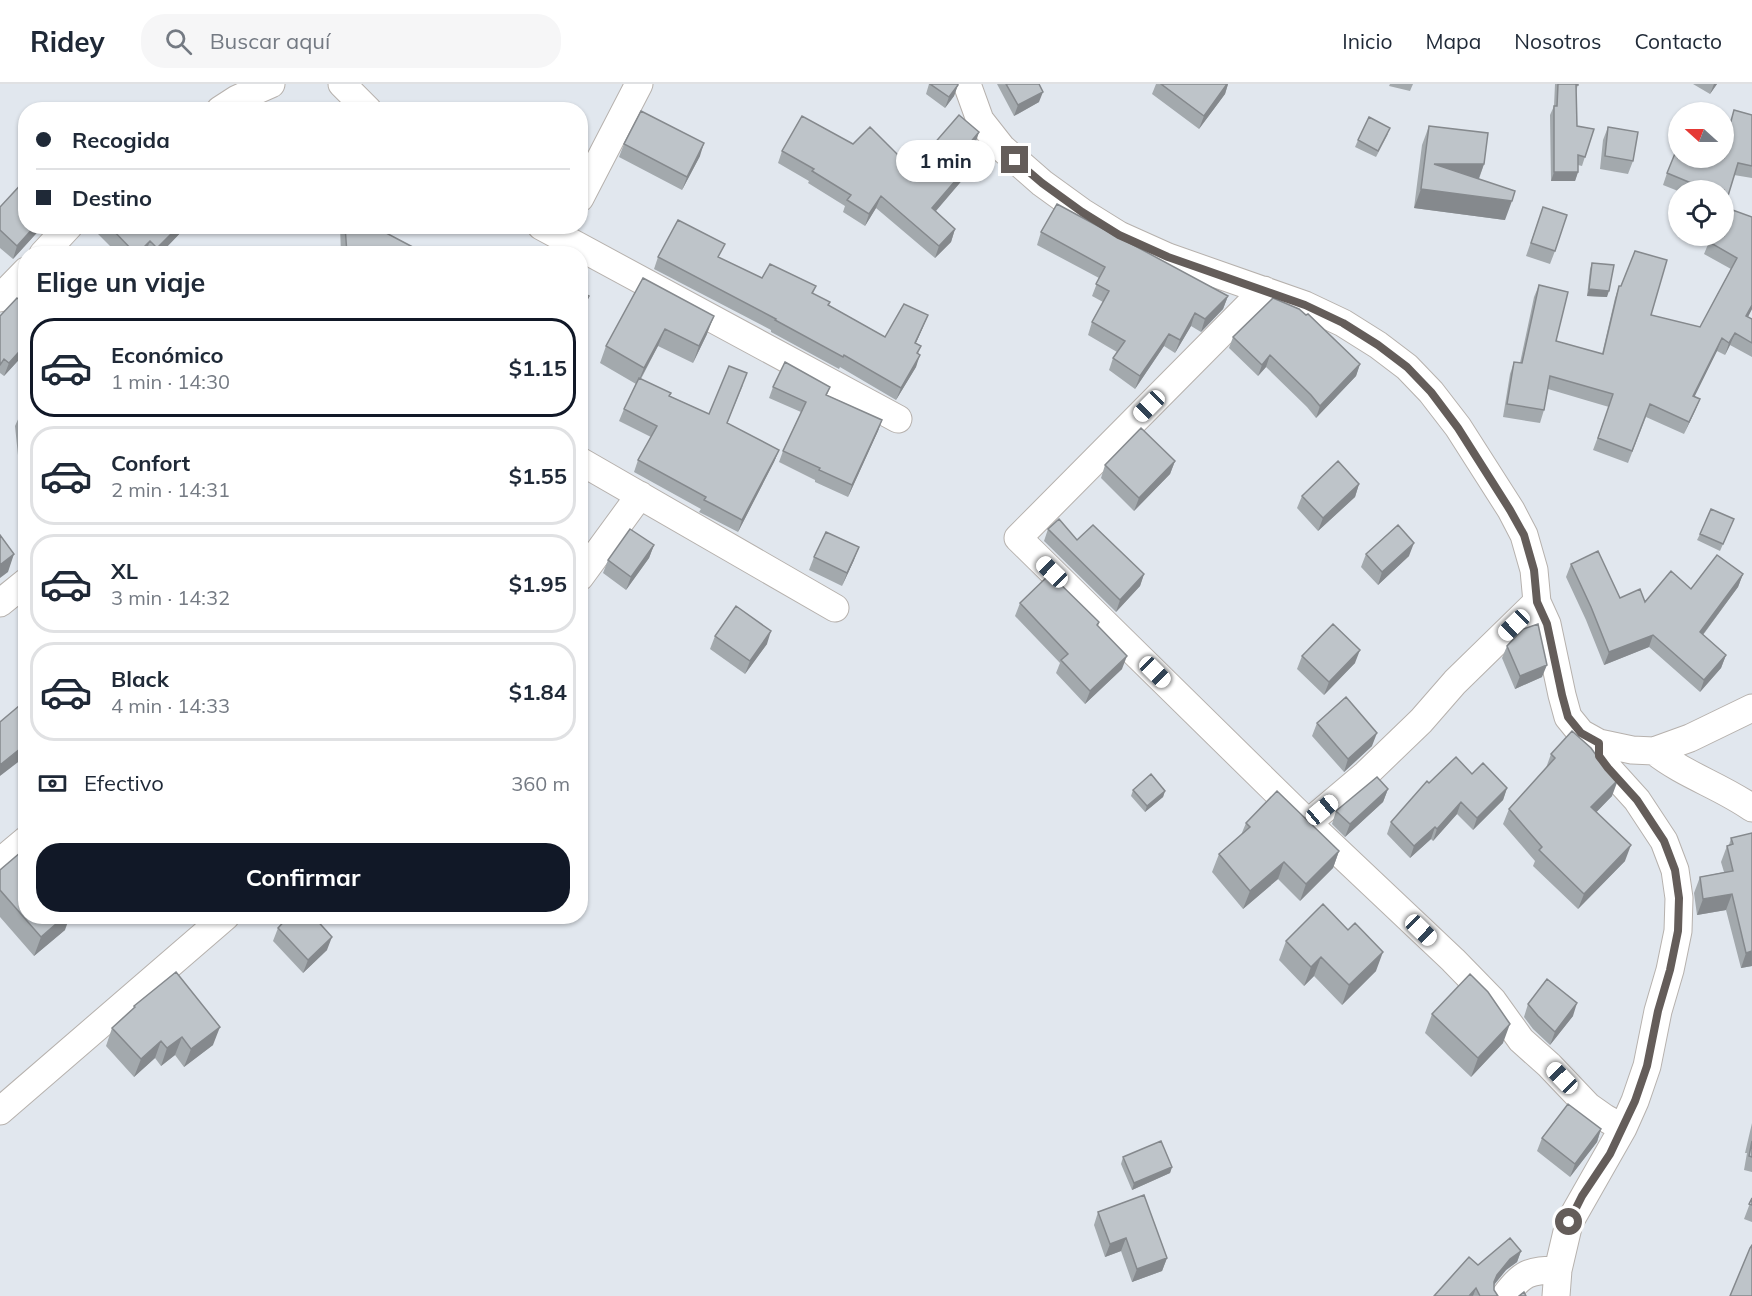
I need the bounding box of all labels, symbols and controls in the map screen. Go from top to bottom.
search box [141,14,561,68]
text: Ridey [30,24,105,59]
icon: search [162,25,195,58]
text: Buscar aquí [210,27,330,55]
text: Inicio [1342,28,1392,54]
text: Mapa [1425,28,1481,54]
text: Nosotros [1514,28,1601,54]
text: Contacto [1634,28,1722,54]
north arrow [1668,102,1734,168]
map controls [1668,102,1734,246]
text: Recogida [72,126,170,154]
callout: 1 min [895,139,994,181]
route end [1001,146,1028,173]
text: 1 min [919,148,972,173]
button: locate [1668,180,1734,246]
text: Destino [72,184,152,212]
text: Elige un viaje [36,265,205,299]
icon: car [39,341,93,395]
text: Económico [111,341,224,369]
text: $1.15 [509,354,567,382]
text: 1 min · 14:30 [111,369,230,394]
car [1130,387,1168,425]
icon: car [39,449,93,503]
text: Confort [111,449,190,477]
text: $1.55 [509,462,567,490]
text: 2 min · 14:31 [111,477,230,502]
car [1033,553,1071,591]
icon: car [39,557,93,611]
text: XL [111,557,138,585]
text: $1.95 [509,570,567,598]
text: 3 min · 14:32 [111,585,230,610]
car [1495,606,1533,644]
car [1136,653,1174,691]
icon: car [39,665,93,719]
text: Black [111,665,169,693]
text: $1.84 [509,678,567,706]
text: 4 min · 14:33 [111,693,230,718]
icon: cash [36,767,69,800]
text: Efectivo [84,769,164,797]
text: 360 m [511,771,570,796]
car [1302,792,1342,828]
button: Confirmar [36,843,570,912]
car [1402,911,1440,949]
car [1543,1059,1581,1097]
route start [1555,1208,1582,1235]

